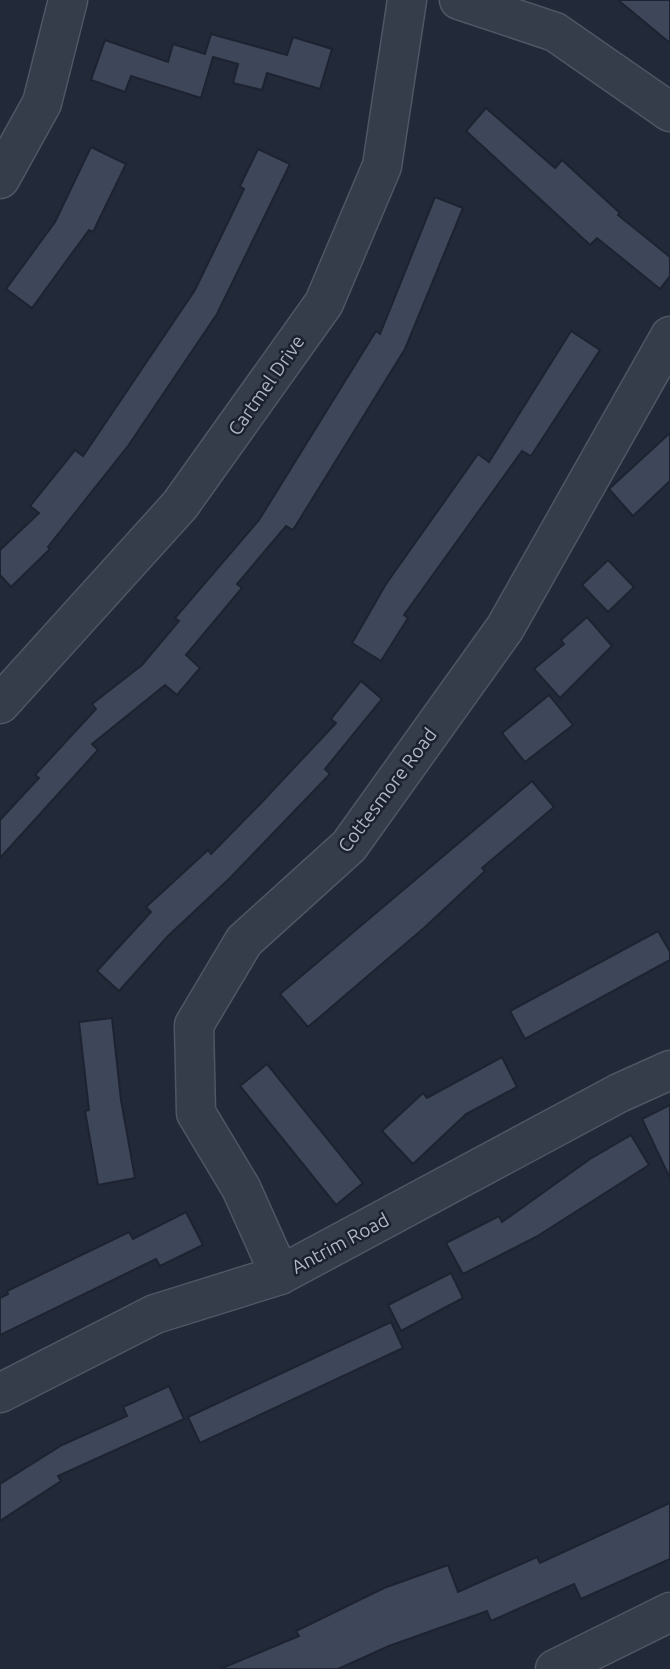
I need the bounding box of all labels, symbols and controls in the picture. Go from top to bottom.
street label: Cartmel Drive [223,331,309,439]
street label: Cottesmore Road [333,724,441,856]
street label: Antrim Road [288,1208,392,1278]

